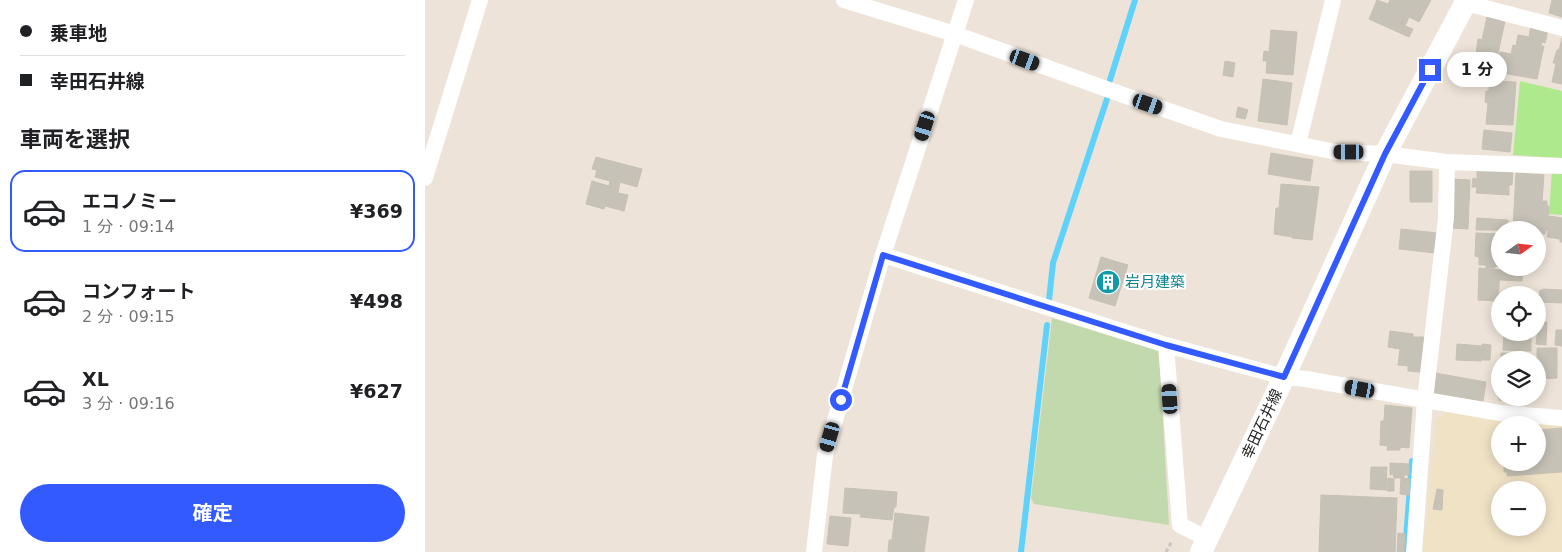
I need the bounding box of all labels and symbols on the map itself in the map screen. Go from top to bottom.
car [1008,48,1041,72]
callout: 1 分 [1447,52,1507,88]
route end [1419,59,1441,81]
car [1131,92,1164,116]
car [913,109,936,143]
car [1334,145,1364,160]
north arrow [1491,221,1546,276]
building icon: 岩月建築 [1095,269,1121,295]
place label: 岩月建築 [1125,273,1185,291]
car [1343,379,1376,399]
car [1161,384,1178,414]
street label: 幸田石井線 [1238,386,1286,462]
route start [830,389,852,411]
car [818,421,841,453]

